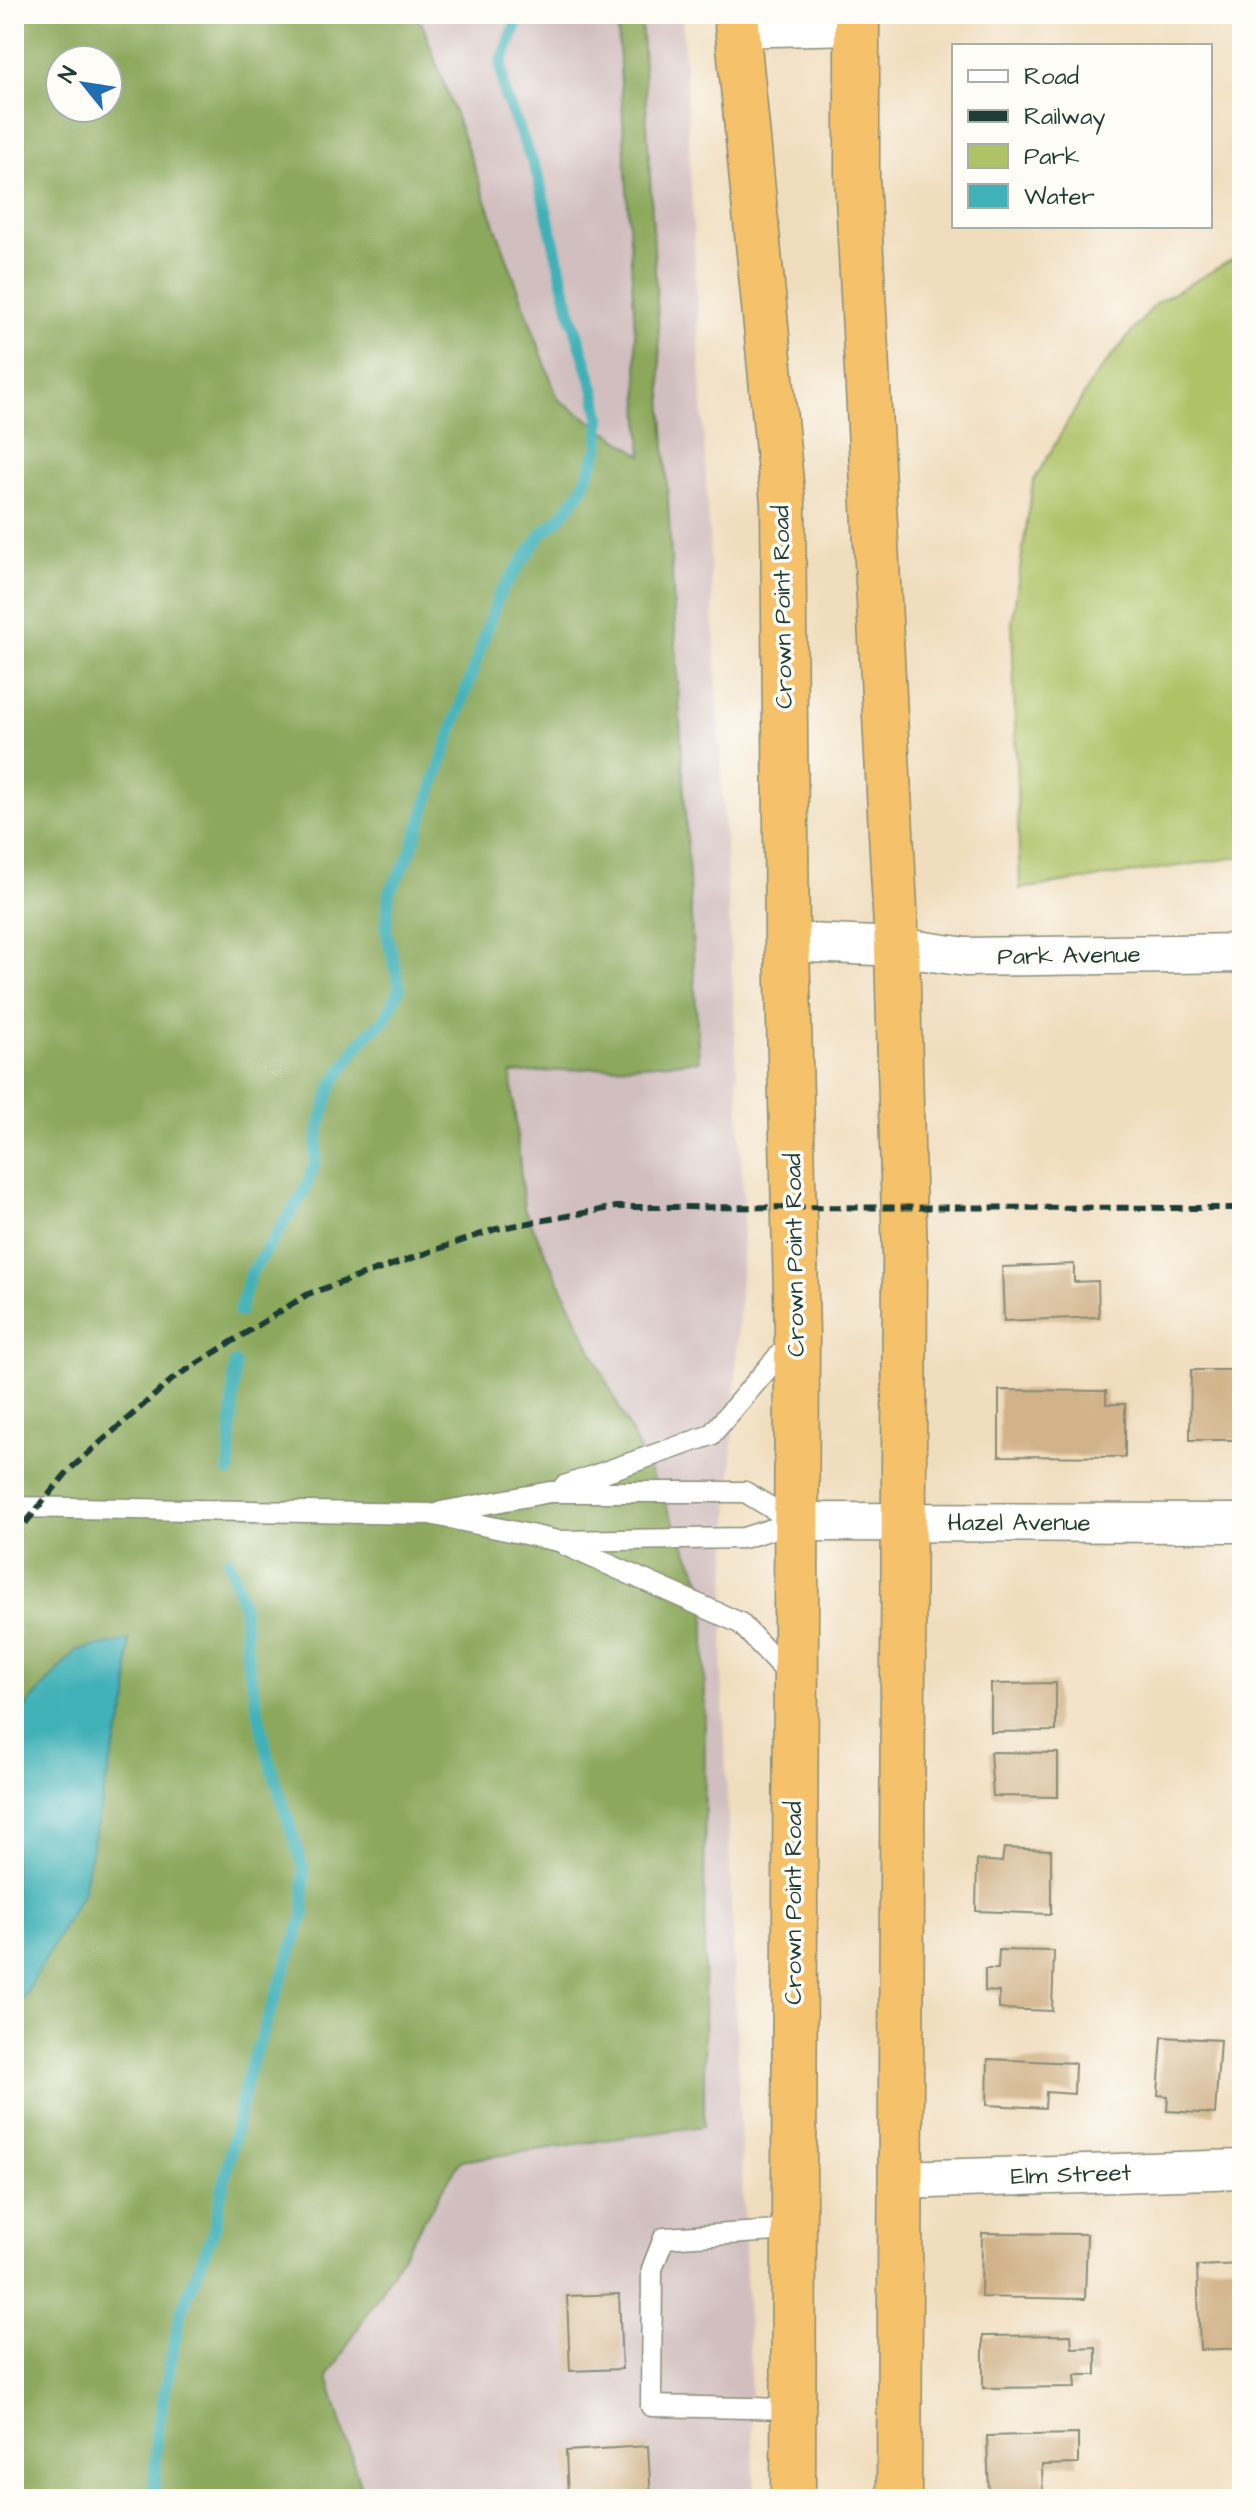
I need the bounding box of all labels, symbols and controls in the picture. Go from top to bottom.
north arrow [44,44,124,124]
legend [952,44,1212,228]
text: Road [1024,60,1079,94]
text: N [51,61,85,88]
text: Railway [1024,100,1106,135]
text: Park [1024,140,1080,174]
text: Water [1024,180,1095,214]
street label: Crown Point Road [764,505,802,709]
street label: Park Avenue [997,938,1141,974]
street label: Crown Point Road [776,1153,814,1357]
street label: Hazel Avenue [948,1506,1091,1540]
street label: Crown Point Road [777,1801,811,2005]
street label: Elm Street [1010,2156,1132,2194]

